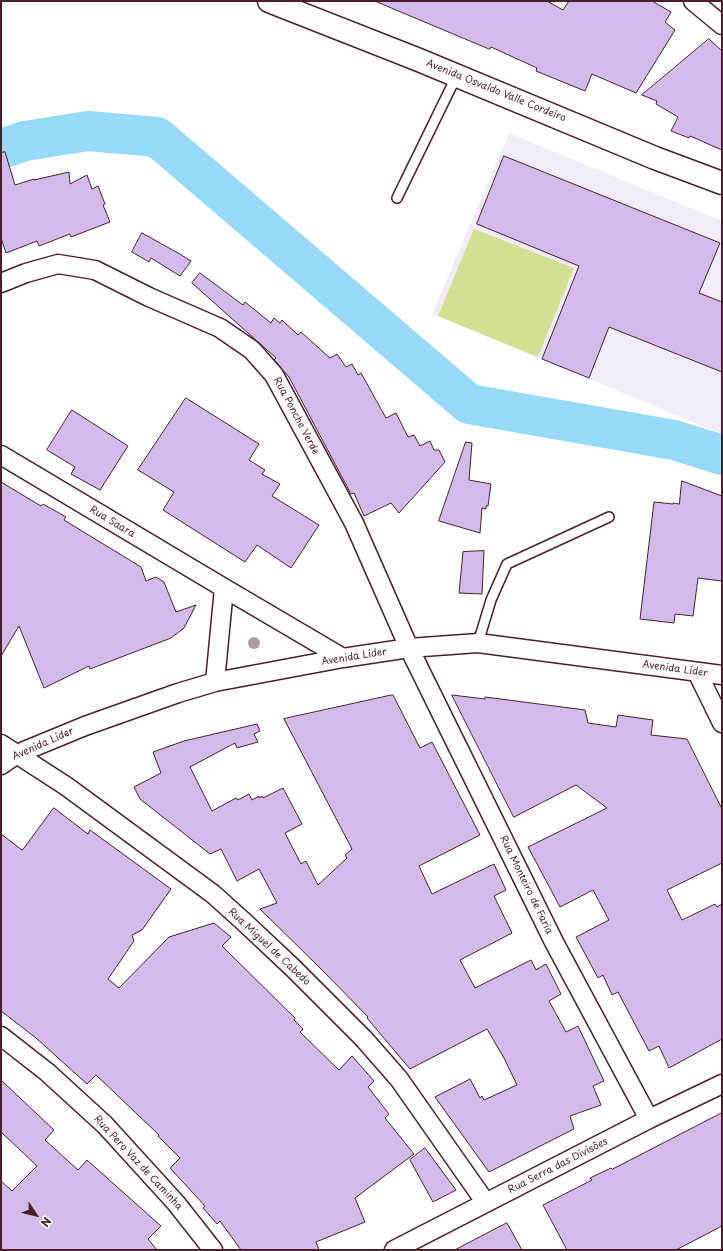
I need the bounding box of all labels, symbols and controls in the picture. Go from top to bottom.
street label: Avenida Osvaldo Valle Cordeiro [424,57,568,125]
street label: Rua Ponche Verde [270,375,322,457]
street label: Rua Saara [87,504,137,540]
street label: Avenida Líder [321,646,387,668]
street label: Avenida Líder [642,658,708,680]
street label: Avenida Líder [11,725,75,763]
street label: Rua Monteiro de Faria [497,834,555,936]
street label: Rua Miguel de Cabedo [225,906,313,988]
street label: Rua Pero Vaz de Caminha [91,1113,185,1213]
street label: Rua Serra das Divisões [506,1136,610,1196]
north arrow [16,1195,56,1235]
text: N [37,1214,56,1231]

